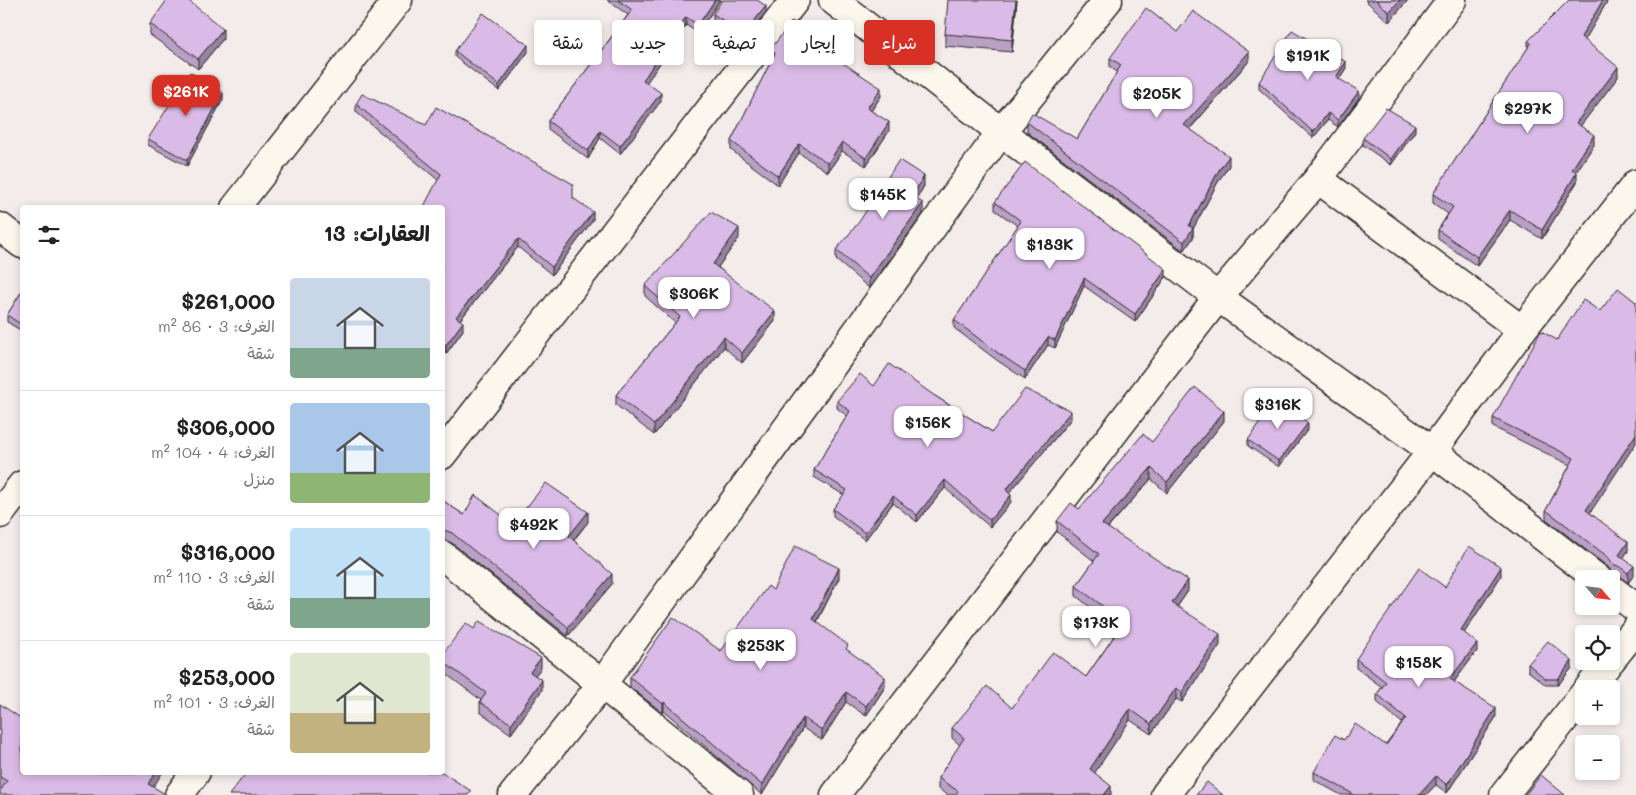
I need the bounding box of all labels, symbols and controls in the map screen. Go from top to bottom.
chip: شقة [534,20,602,65]
chip: جديد [612,20,684,65]
chip: تصفية [694,20,774,65]
chip: إيجار [784,20,854,65]
chip: شراء [864,20,935,65]
pin: $191K [1273,38,1343,81]
text: $191K [1286,44,1330,65]
pin: $261K [151,74,221,117]
pin: $205K [1122,76,1192,119]
text: $261K [163,80,209,101]
text: $205K [1133,82,1182,103]
pin: $297K [1493,92,1563,134]
text: $297K [1504,97,1552,118]
pin: $145K [848,178,918,220]
text: $145K [860,183,907,204]
text: العقارات: 13 [324,219,430,246]
icon: filters [35,221,63,249]
pin: $183K [1015,228,1085,270]
text: $183K [1026,233,1074,254]
pin: $306K [659,276,729,319]
text: $306K [669,282,719,303]
text: $261,000 [181,287,275,314]
icon: home [330,298,390,358]
text: الغرف: 3 · 86 m² [158,315,275,336]
text: شقة [247,342,275,363]
pin: $316K [1243,388,1313,430]
text: $316K [1255,393,1301,414]
pin: $156K [893,406,963,448]
text: $156K [905,411,951,432]
text: $306,000 [176,413,275,440]
icon: home [330,423,390,483]
text: الغرف: 4 · 104 m² [151,441,275,462]
text: منزل [243,468,275,489]
pin: $492K [499,508,569,550]
text: $492K [509,513,559,534]
text: $316,000 [180,538,275,565]
icon: home [330,548,390,608]
text: الغرف: 3 · 110 m² [153,566,275,587]
north arrow [1575,570,1620,615]
map controls [1575,570,1620,780]
text: شقة [247,593,275,614]
pin: $173K [1061,606,1131,648]
text: $173K [1073,611,1119,632]
button: locate [1575,625,1620,670]
pin: $253K [726,628,796,671]
text: $253K [737,634,785,655]
pin: $158K [1384,646,1454,688]
text: $158K [1396,651,1442,672]
text: $253,000 [178,663,275,690]
icon: home [330,673,390,733]
button: + [1575,680,1620,725]
text: الغرف: 3 · 101 m² [153,691,275,712]
text: شقة [247,718,275,739]
button: − [1575,735,1620,780]

